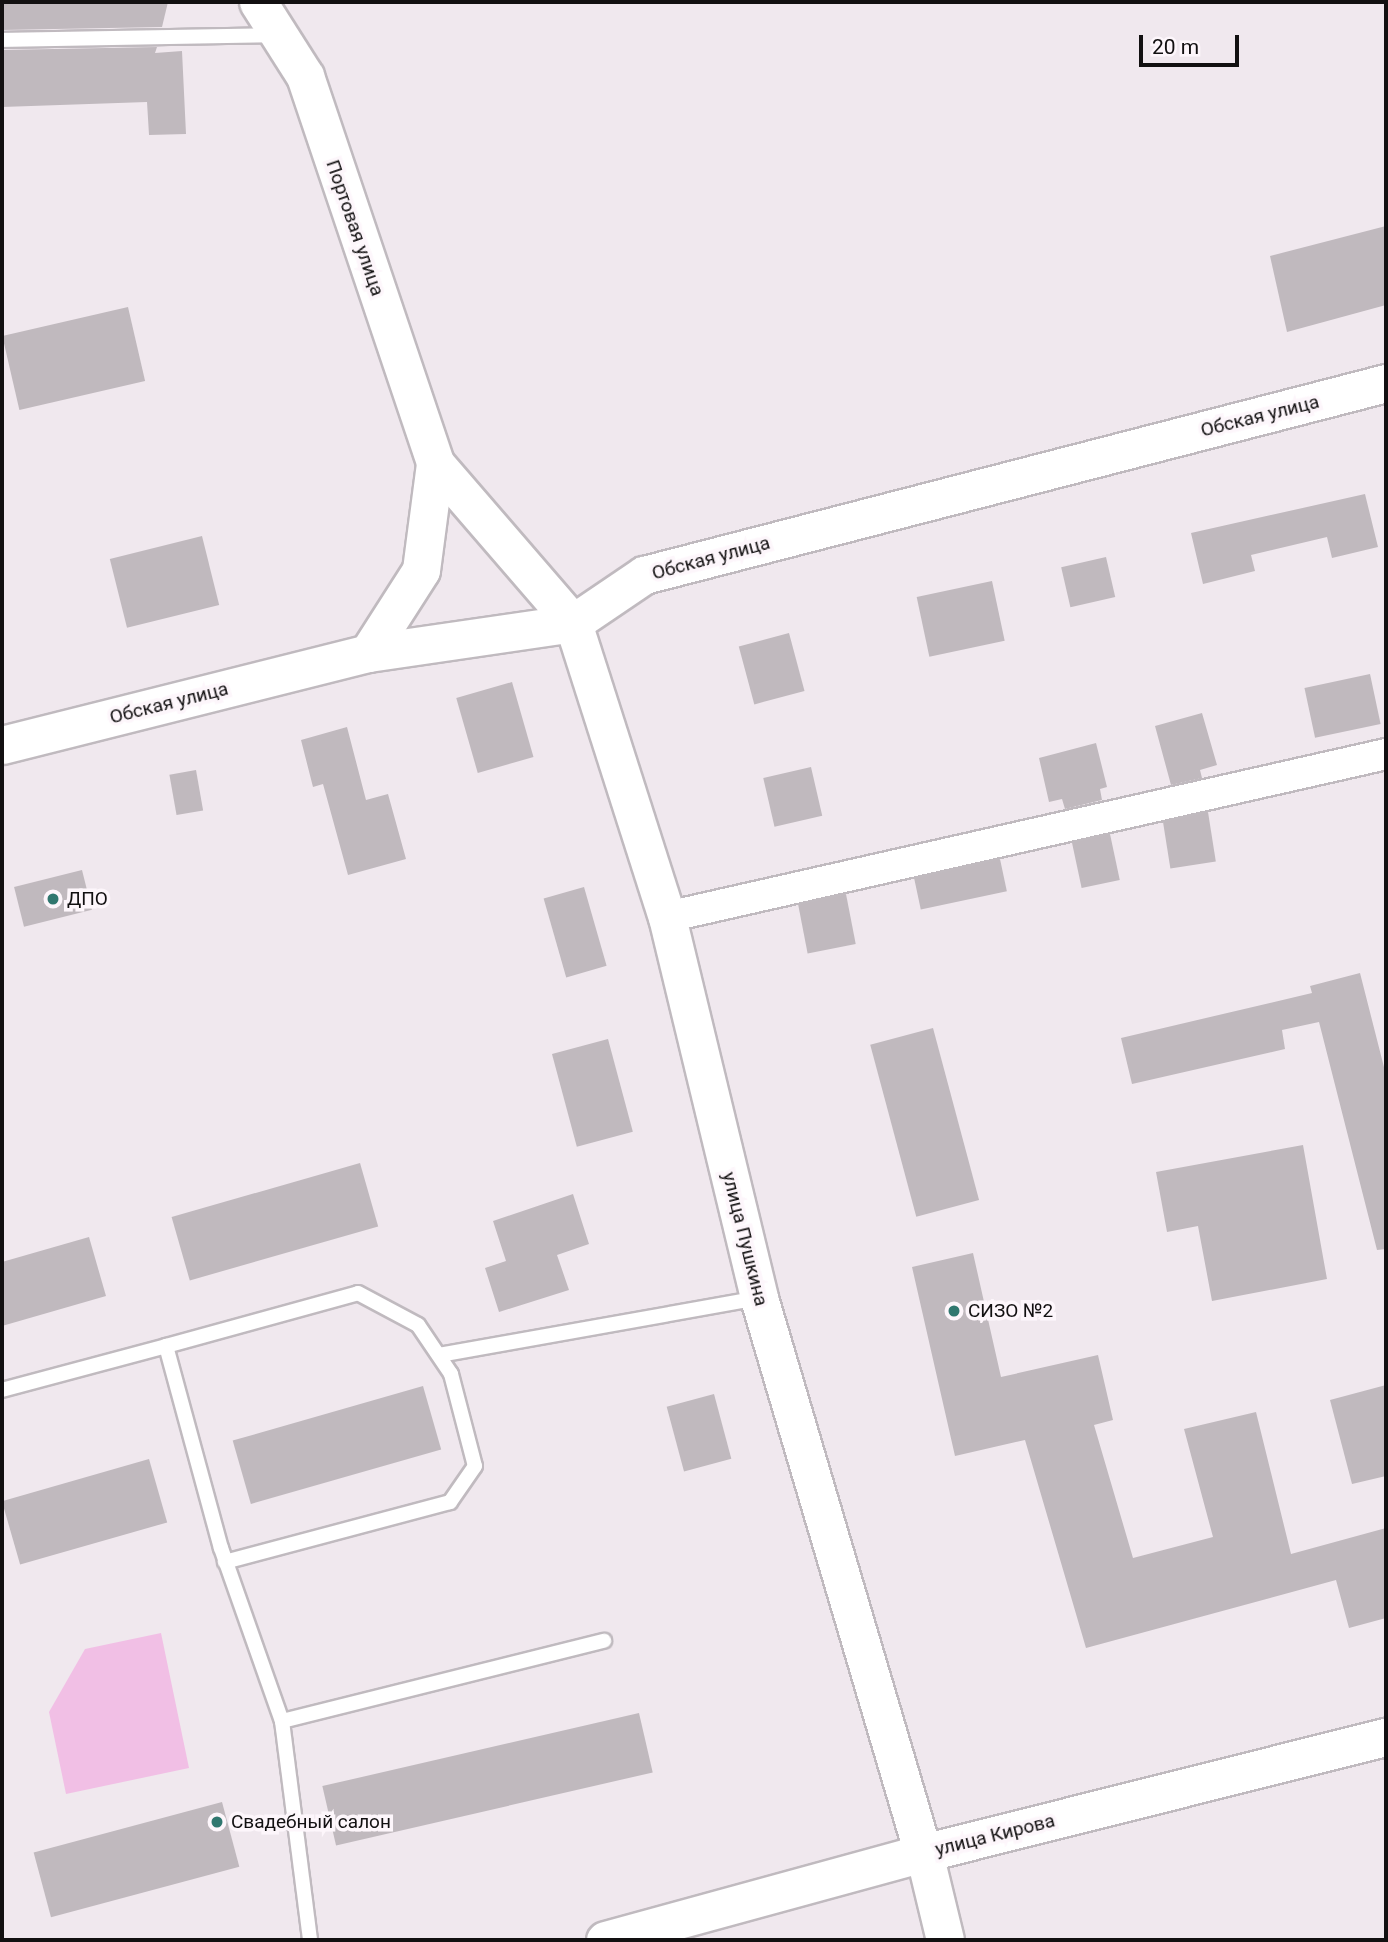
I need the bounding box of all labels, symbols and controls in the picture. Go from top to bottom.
scale bar [1143,21,1243,65]
text: 20 m [1152,35,1199,59]
street label: Портовая улица [321,157,389,299]
street label: Обская улица [1198,390,1322,442]
street label: Обская улица [649,531,773,585]
street label: Обская улица [107,677,231,729]
place label: ДПО [67,888,108,910]
marker: ДПО [45,891,61,907]
street label: улица Пушкина [717,1170,773,1308]
place label: СИЗО №2 [968,1300,1053,1322]
marker: СИЗО №2 [946,1303,962,1319]
street label: улица Кирова [933,1809,1057,1861]
place label: Свадебный салон [231,1811,391,1833]
marker: Свадебный салон [209,1814,225,1830]

